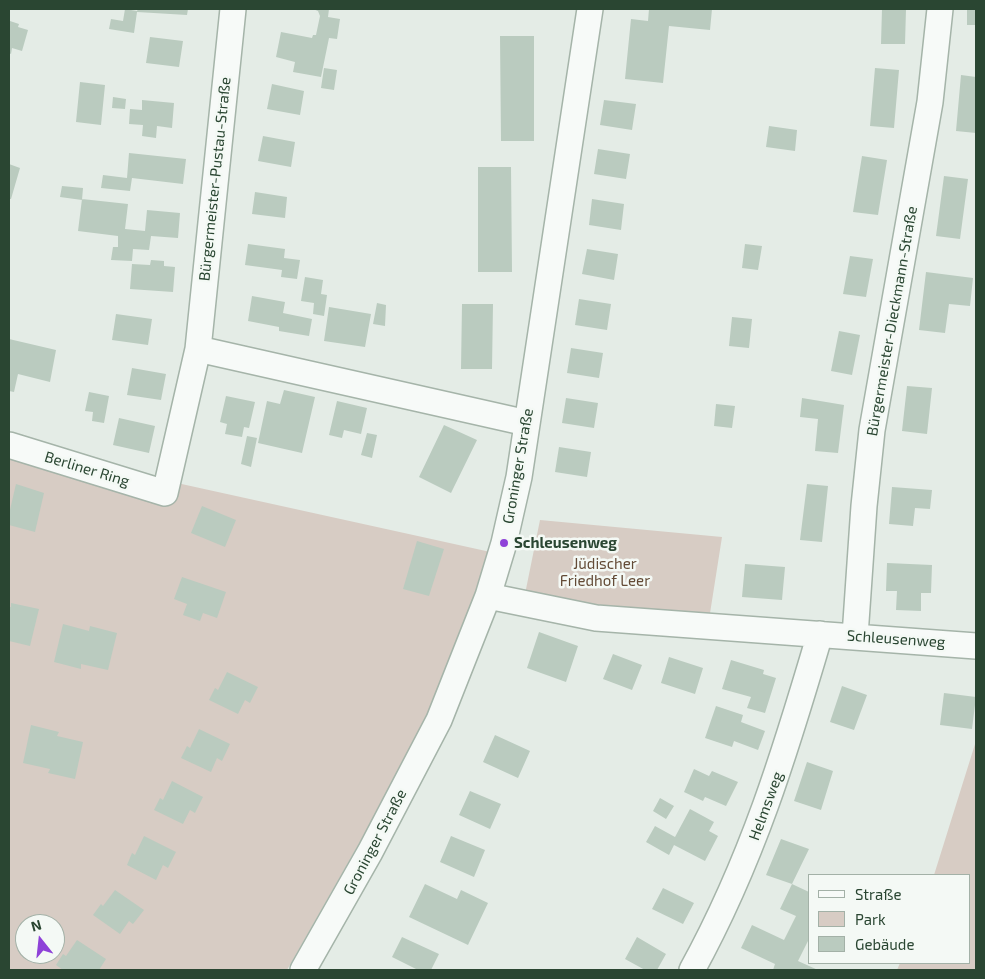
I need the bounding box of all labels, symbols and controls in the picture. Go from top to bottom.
street label: Bürgermeister-Pustau-Straße [195,76,235,282]
street label: Bürgermeister-Dieckmann-Straße [863,205,921,437]
street label: Groninger Straße [499,407,537,525]
street label: Berliner Ring [42,448,132,490]
place label: Schleusenweg [514,534,617,552]
marker: Schleusenweg [498,537,510,549]
park label: Jüdischer Friedhof Leer [560,555,650,590]
street label: Schleusenweg [846,627,946,651]
street label: Helmsweg [745,769,787,843]
street label: Groninger Straße [340,786,410,898]
legend [808,874,970,964]
text: Straße [855,885,901,903]
text: Park [855,910,886,928]
north arrow [15,914,65,964]
text: N [29,915,43,935]
text: Gebäude [855,935,914,953]

